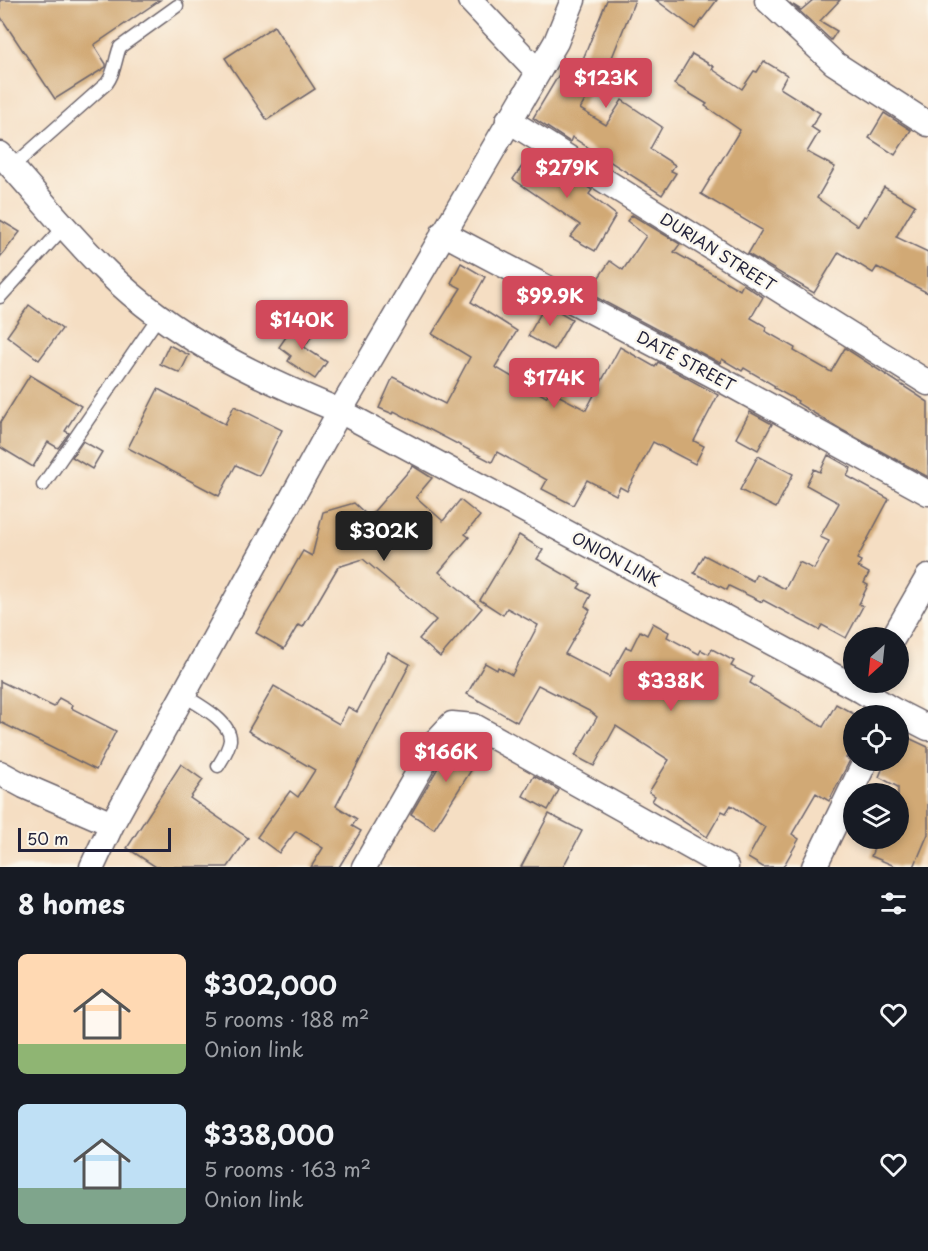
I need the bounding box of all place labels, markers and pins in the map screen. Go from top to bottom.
pin: $123K [564,58,648,109]
pin: $279K [525,148,609,199]
pin: $99.9K [501,276,599,327]
pin: $140K [260,300,344,351]
pin: $174K [512,358,596,409]
pin: $302K [342,511,426,562]
pin: $338K [629,661,713,712]
pin: $166K [404,732,488,783]

